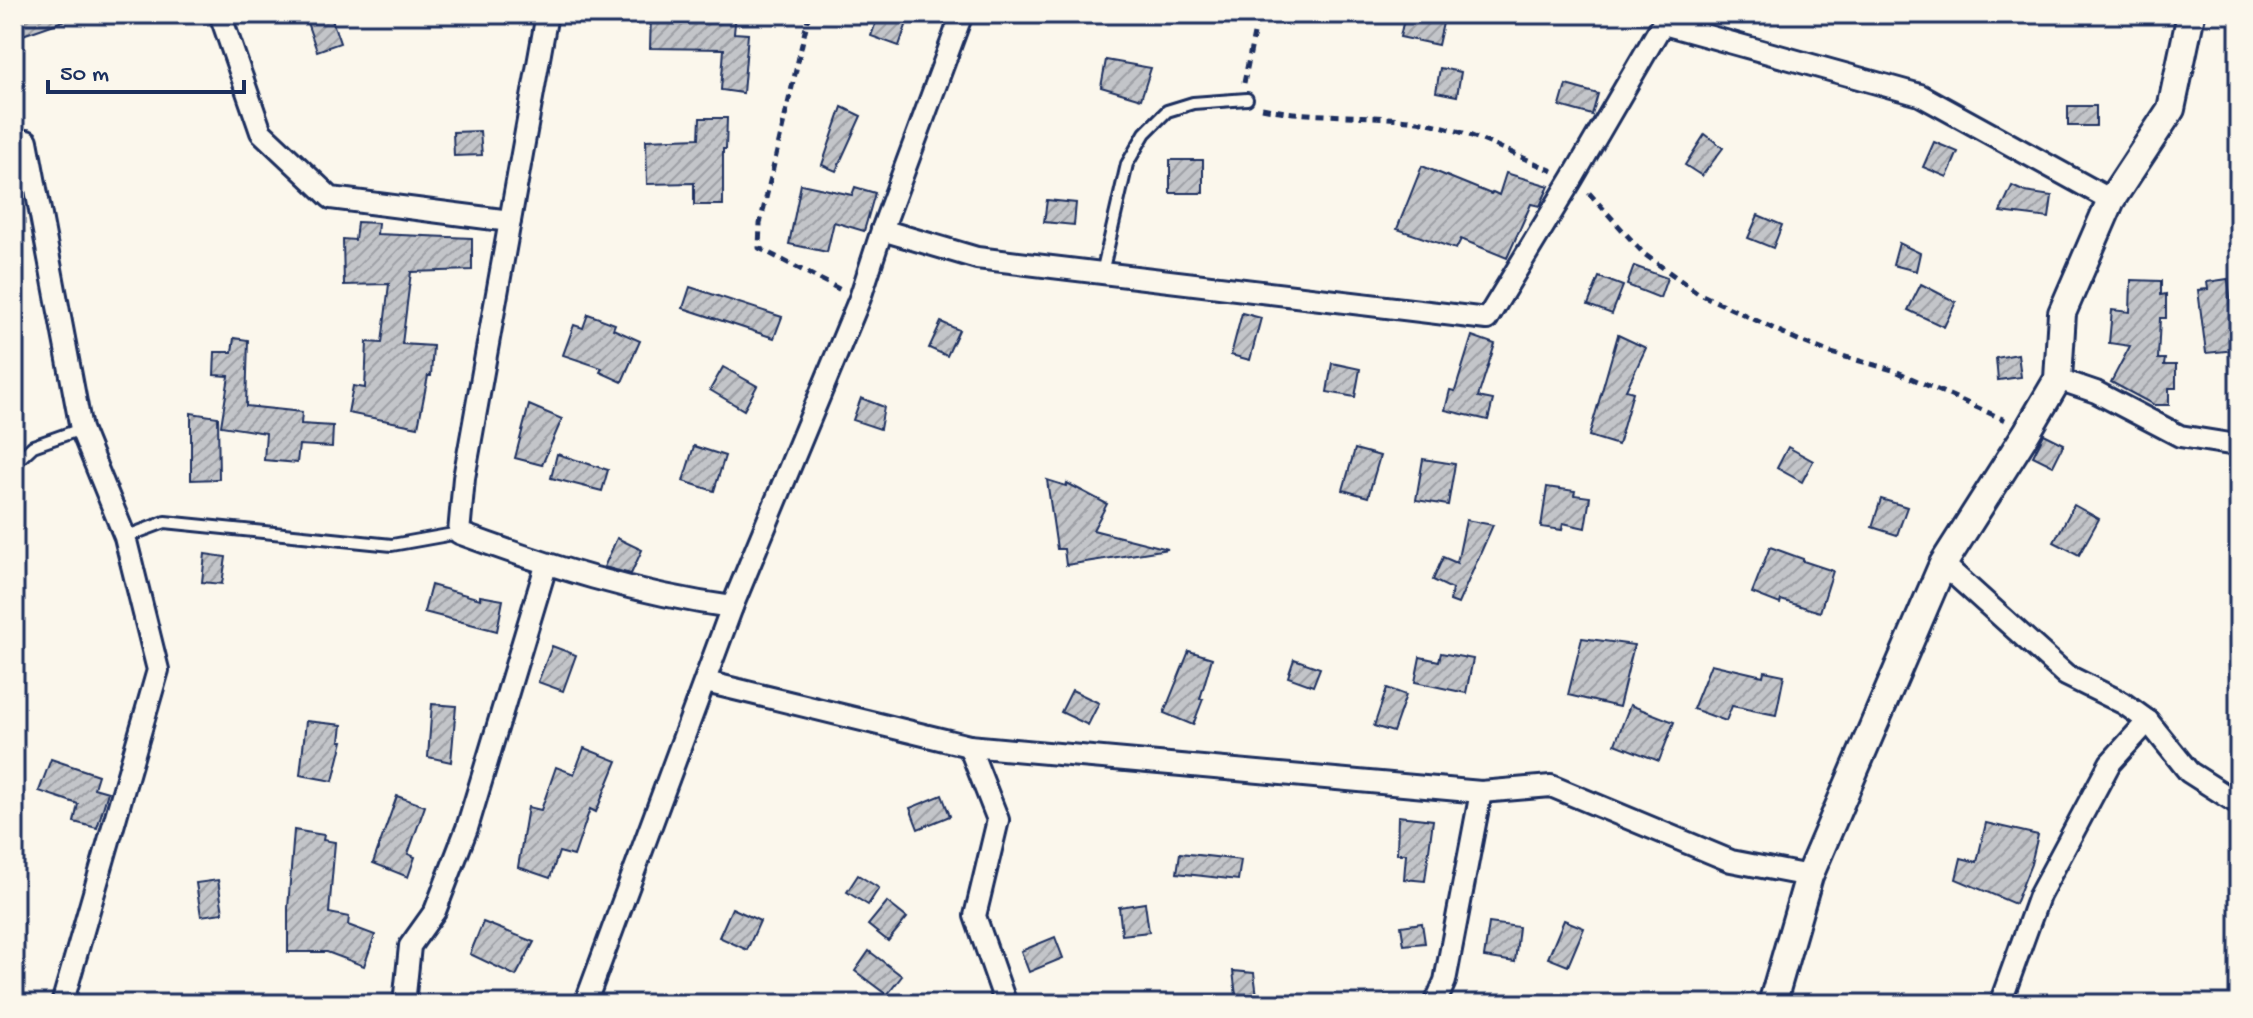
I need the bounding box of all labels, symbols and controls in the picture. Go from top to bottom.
scale bar [48,44,244,94]
text: 50 m [60,61,109,90]

